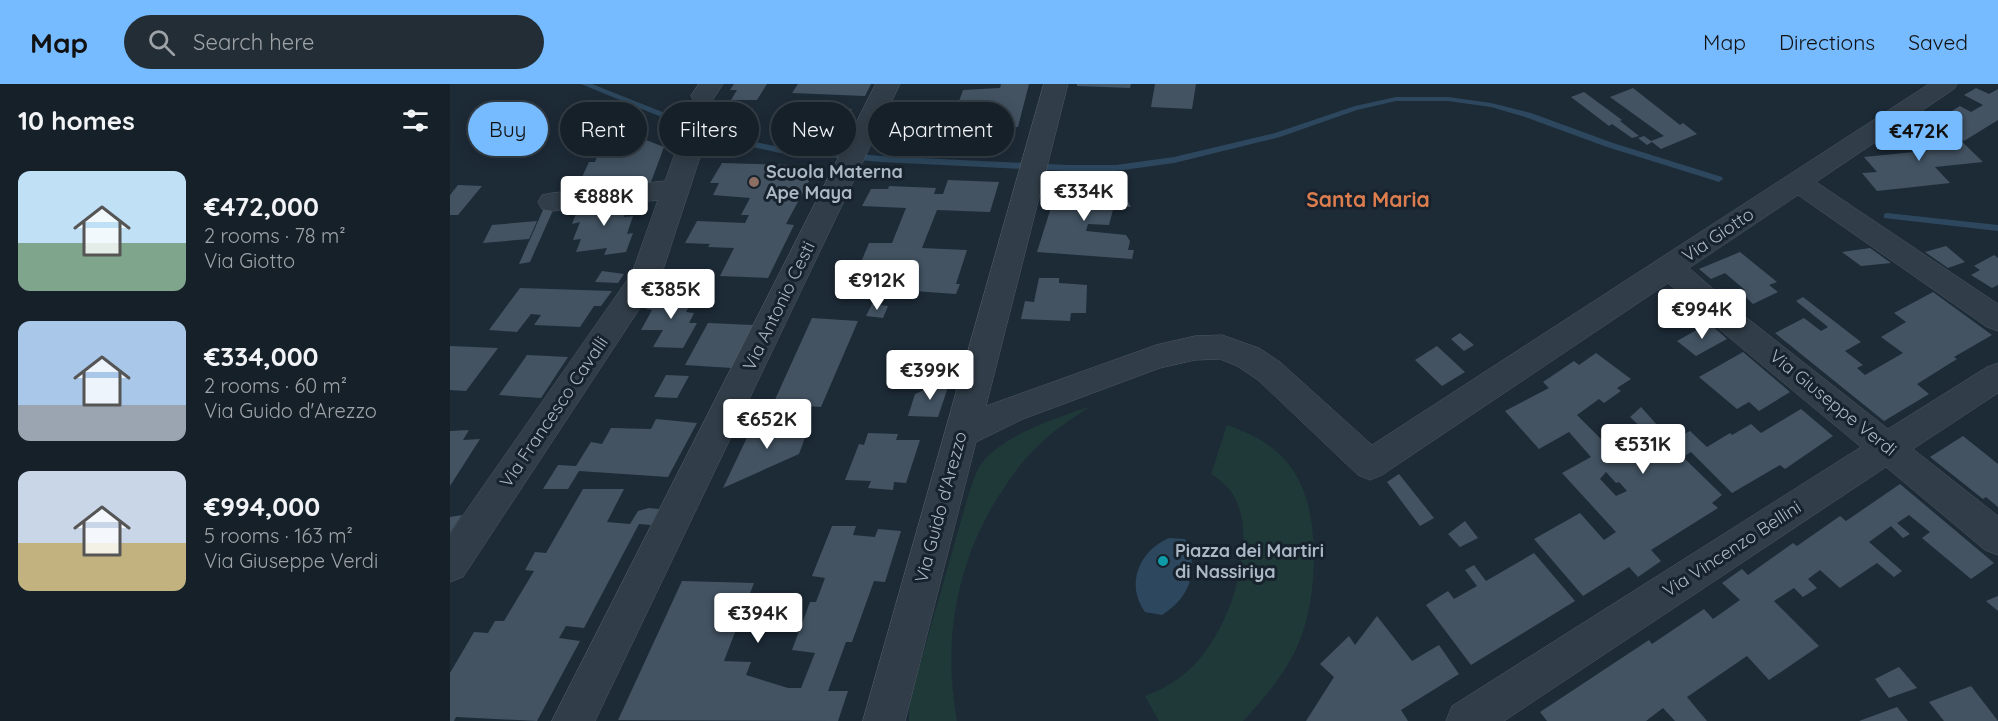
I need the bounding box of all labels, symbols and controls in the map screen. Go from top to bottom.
search box [124,15,544,69]
text: Map [30,25,88,60]
icon: search [145,26,178,59]
text: Search here [193,28,315,56]
text: Map [1703,29,1746,55]
text: Directions [1779,29,1875,55]
text: Saved [1908,29,1968,55]
chip: Buy [468,102,548,156]
chip: Rent [560,102,647,156]
chip: Filters [659,102,759,156]
chip: New [771,102,856,156]
chip: Apartment [868,102,1014,156]
text: 10 homes [18,104,135,137]
icon: filters [399,104,432,137]
pin: €472K [1877,111,1961,162]
text: €472K [1889,118,1949,143]
place label: Scuola Materna Ape Maya [766,160,903,204]
pin: €334K [1042,171,1126,222]
marker: Scuola Materna Ape Maya [747,175,761,189]
pin: €888K [562,176,646,227]
text: €334K [1055,178,1113,203]
text: €888K [575,183,633,208]
district label: Santa Maria [1306,186,1430,212]
text: €472,000 [204,190,319,223]
icon: home [66,195,138,267]
street label: Via Giotto [1677,202,1758,267]
text: 2 rooms · 78 m² [204,223,346,248]
street label: Via Antonio Cesti [737,237,820,374]
text: Via Giotto [204,248,295,273]
pin: €912K [835,260,919,311]
text: €912K [849,267,905,292]
pin: €385K [629,269,713,320]
text: €385K [642,276,700,301]
pin: €994K [1660,289,1744,340]
text: €994K [1672,296,1732,321]
street label: Via Francesco Cavalli [494,332,613,492]
text: €334,000 [204,340,319,373]
street label: Via Giuseppe Verdi [1765,344,1901,461]
icon: home [66,345,138,417]
pin: €399K [888,350,972,401]
text: €399K [900,357,960,382]
text: 2 rooms · 60 m² [204,373,347,398]
text: Via Guido d'Arezzo [204,398,377,423]
pin: €652K [725,399,809,450]
text: €652K [737,406,797,431]
pin: €531K [1601,424,1685,475]
street label: Via Guido d'Arezzo [909,429,972,585]
text: €531K [1615,431,1671,456]
text: €994,000 [204,490,320,523]
icon: home [66,495,138,567]
street label: Via Vincenzo Bellini [1658,495,1805,602]
text: 5 rooms · 163 m² [204,523,353,548]
place label: Piazza dei Martiri di Nassiriya [1175,539,1324,583]
text: Via Giuseppe Verdi [204,548,378,573]
marker: Piazza dei Martiri di Nassiriya [1156,554,1170,568]
pin: €394K [716,593,800,644]
text: €394K [728,600,788,625]

